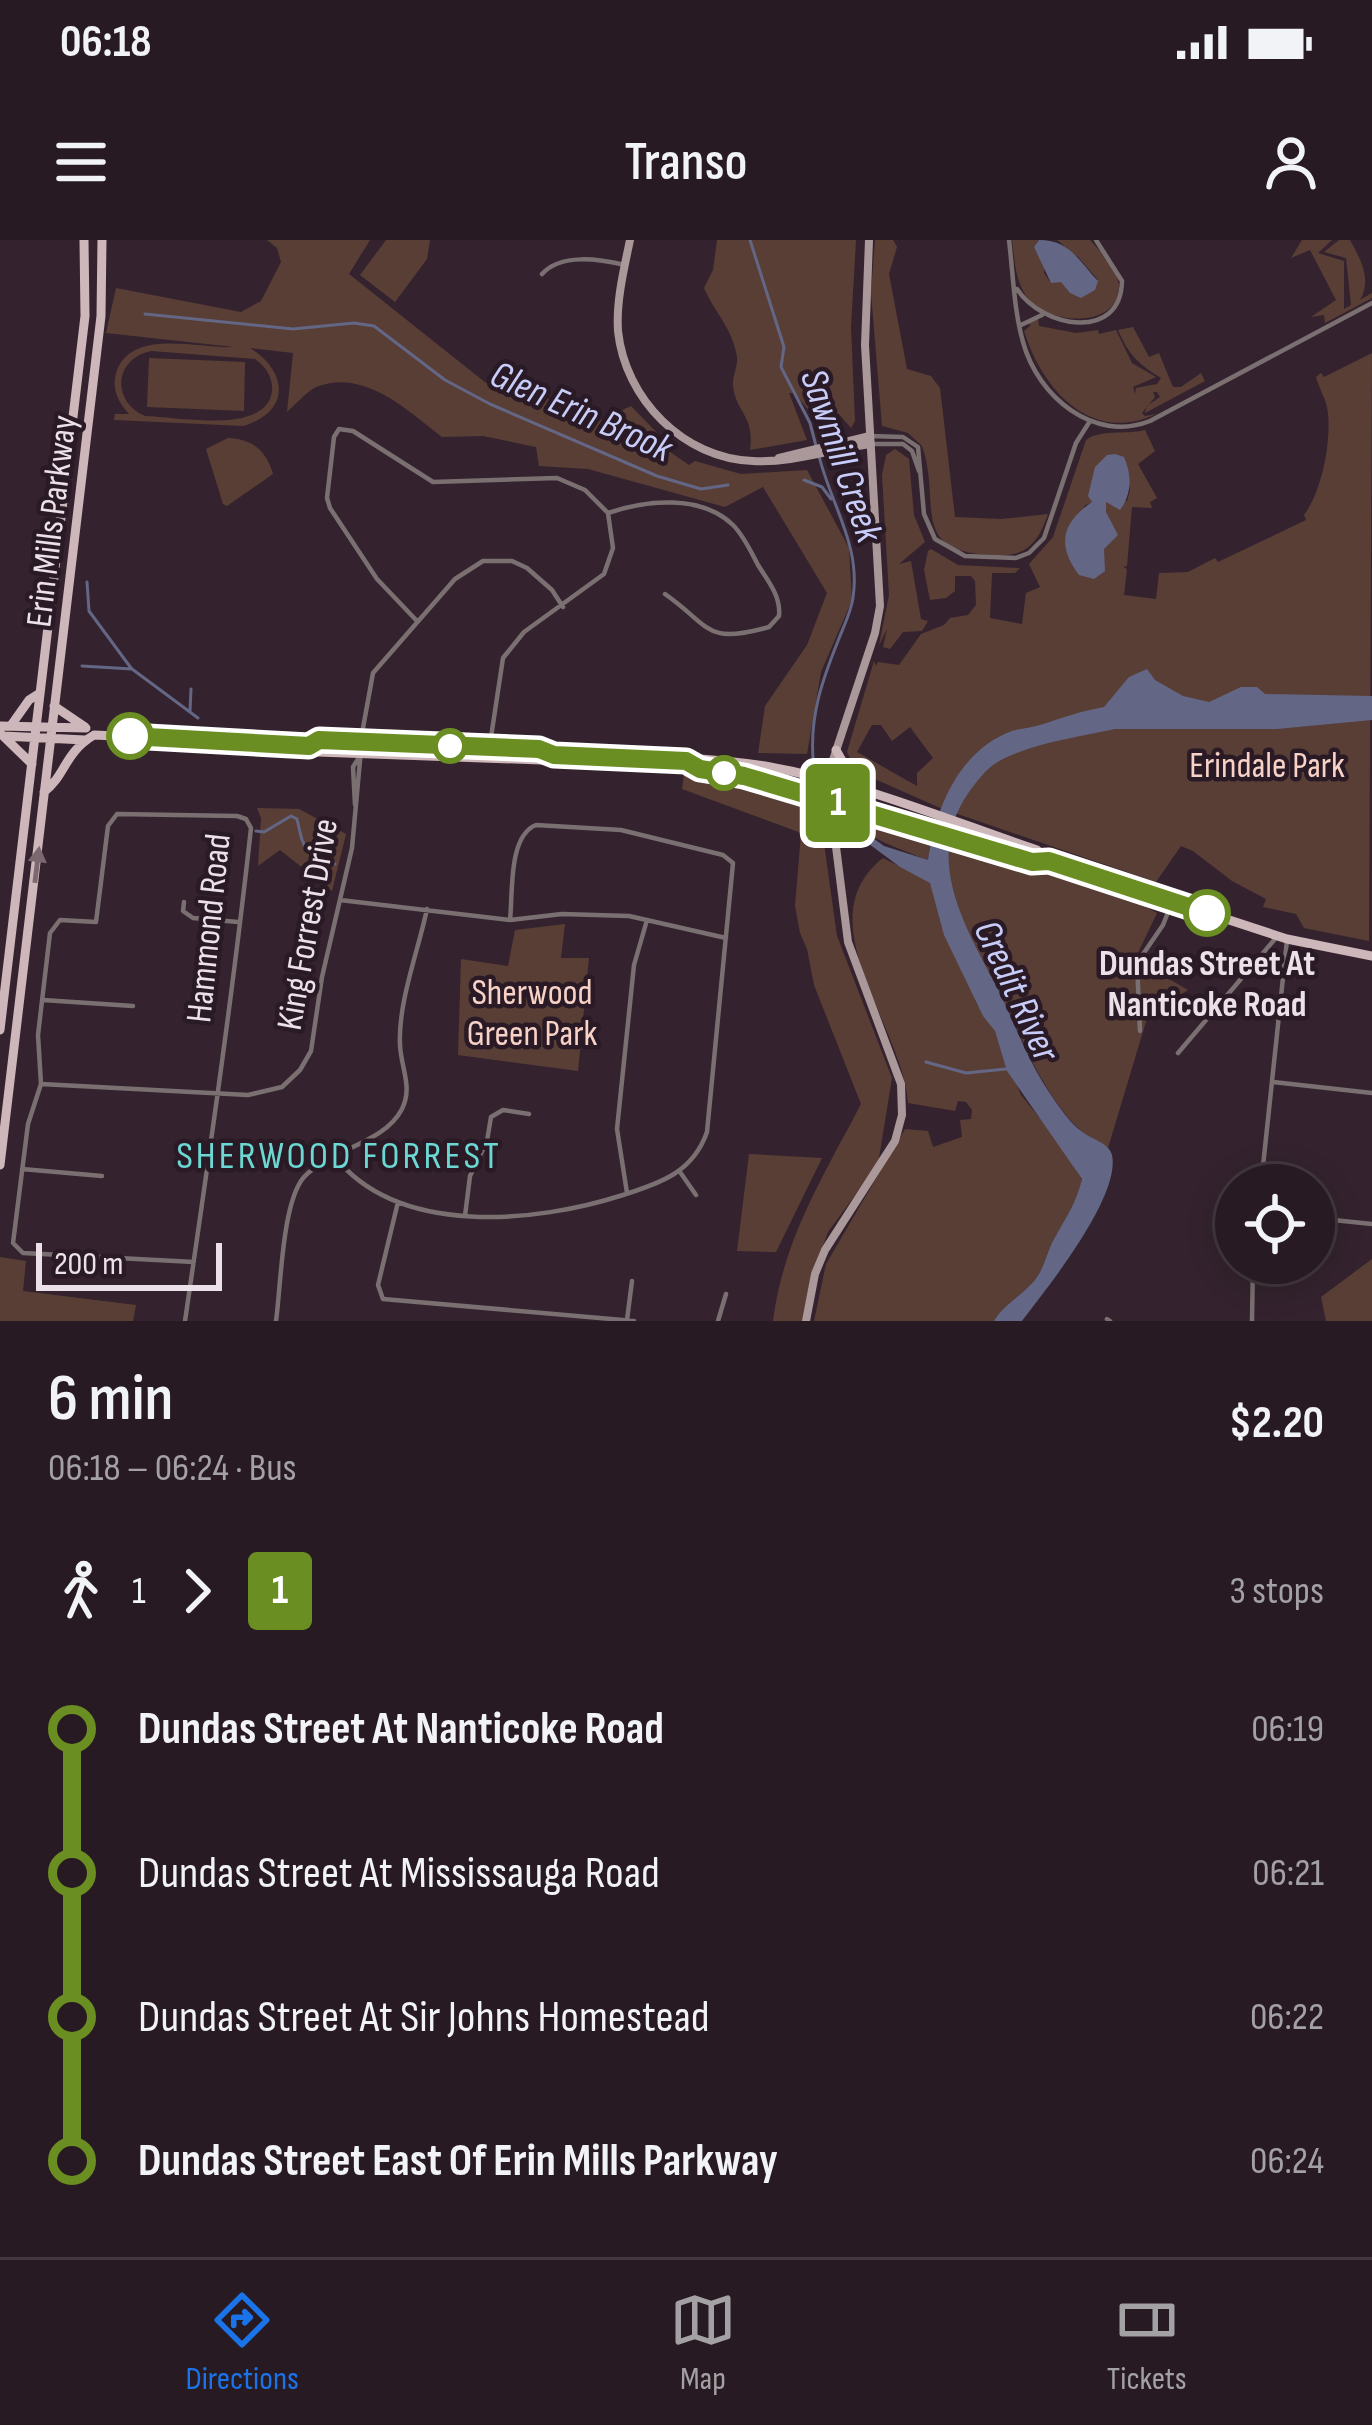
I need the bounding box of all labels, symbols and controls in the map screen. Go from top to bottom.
text: 06:18 [60,15,152,70]
icon: menu [48,129,114,195]
icon: person [1258,129,1324,195]
text: Transo [624,130,748,195]
water label: Glen Erin Brook [483,351,680,474]
water label: Sawmill Creek [789,363,893,550]
street label: Erin Mills Parkway [18,413,87,630]
unlabelled marker [108,714,152,758]
unlabelled marker [434,730,466,762]
park label: Erindale Park [1189,745,1345,788]
unlabelled marker [708,757,740,789]
line badge: 1 [799,764,877,842]
text: 1 [830,777,846,828]
street label: King Forrest Drive [269,815,348,1033]
street label: Hammond Road [178,832,241,1025]
one-way arrow [28,846,47,883]
marker: Dundas Street At Nanticoke Road [1185,891,1229,935]
water label: Credit River [963,913,1070,1071]
place label: Dundas Street At Nanticoke Road [1099,943,1315,1027]
park label: Sherwood Green Park [467,972,598,1056]
district label: SHERWOOD FORREST [176,1133,502,1180]
map controls [1215,1164,1335,1284]
button: locate [1215,1164,1335,1284]
scale bar [36,1237,222,1290]
text: 200 m [54,1244,123,1284]
text: 6 min [48,1360,174,1439]
text: $2.20 [1229,1396,1324,1451]
text: 06:18 – 06:24 · Bus [48,1445,297,1492]
icon: walk [48,1558,114,1624]
icon: forward [164,1558,230,1624]
text: 1 [272,1565,288,1616]
text: 1 [132,1568,146,1615]
text: 3 stops [1230,1568,1324,1615]
text: Dundas Street At Nanticoke Road [138,1702,664,1757]
text: 06:19 [1251,1706,1324,1753]
text: Dundas Street At Mississauga Road [138,1846,660,1901]
text: 06:21 [1252,1850,1324,1897]
text: Dundas Street At Sir Johns Homestead [138,1990,710,2045]
text: 06:22 [1250,1994,1324,2041]
text: Dundas Street East Of Erin Mills Parkway [138,2134,778,2189]
text: 06:24 [1250,2138,1324,2185]
tab: Directions [185,2287,299,2399]
tab: Map [670,2287,736,2399]
tab: Tickets [1107,2287,1187,2399]

